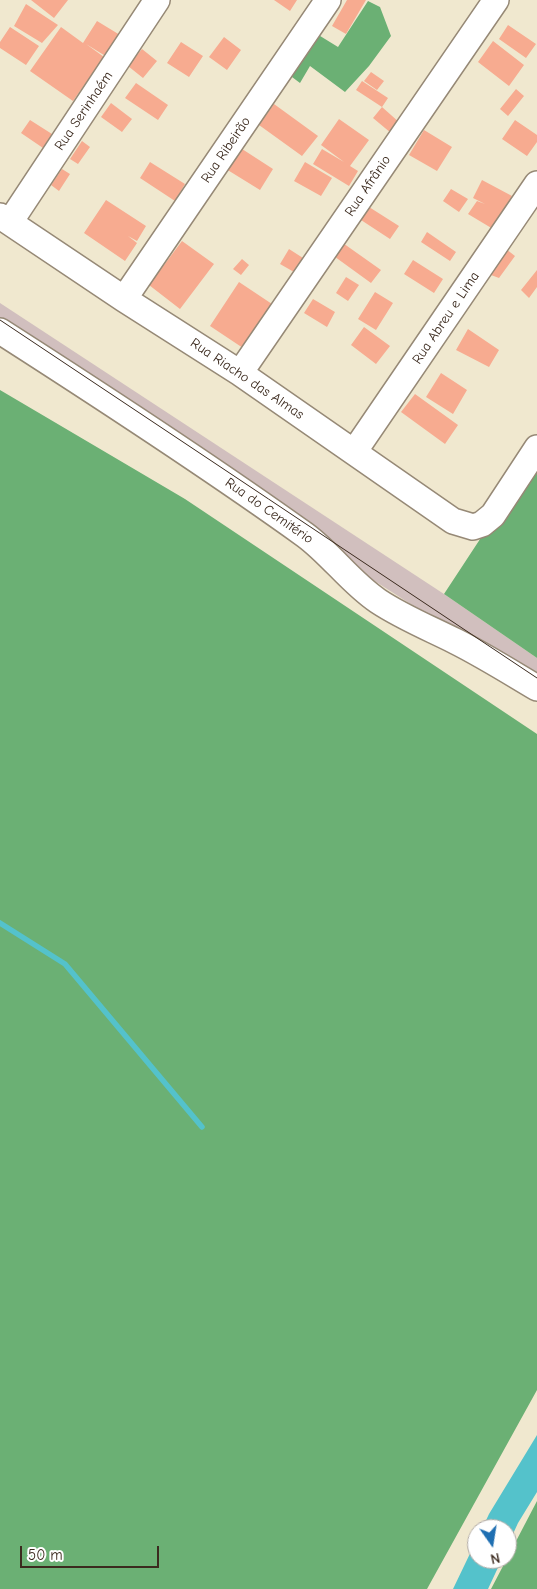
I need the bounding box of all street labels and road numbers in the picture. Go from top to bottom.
street label: Rua Serinhaém [51,68,117,154]
street label: Rua Ribeirão [198,114,254,186]
street label: Rua Afrânio [341,152,395,220]
street label: Rua Abreu e Lima [409,269,483,367]
street label: Rua Riacho das Almas [187,335,307,423]
street label: Rua do Cemitério [222,474,316,548]

